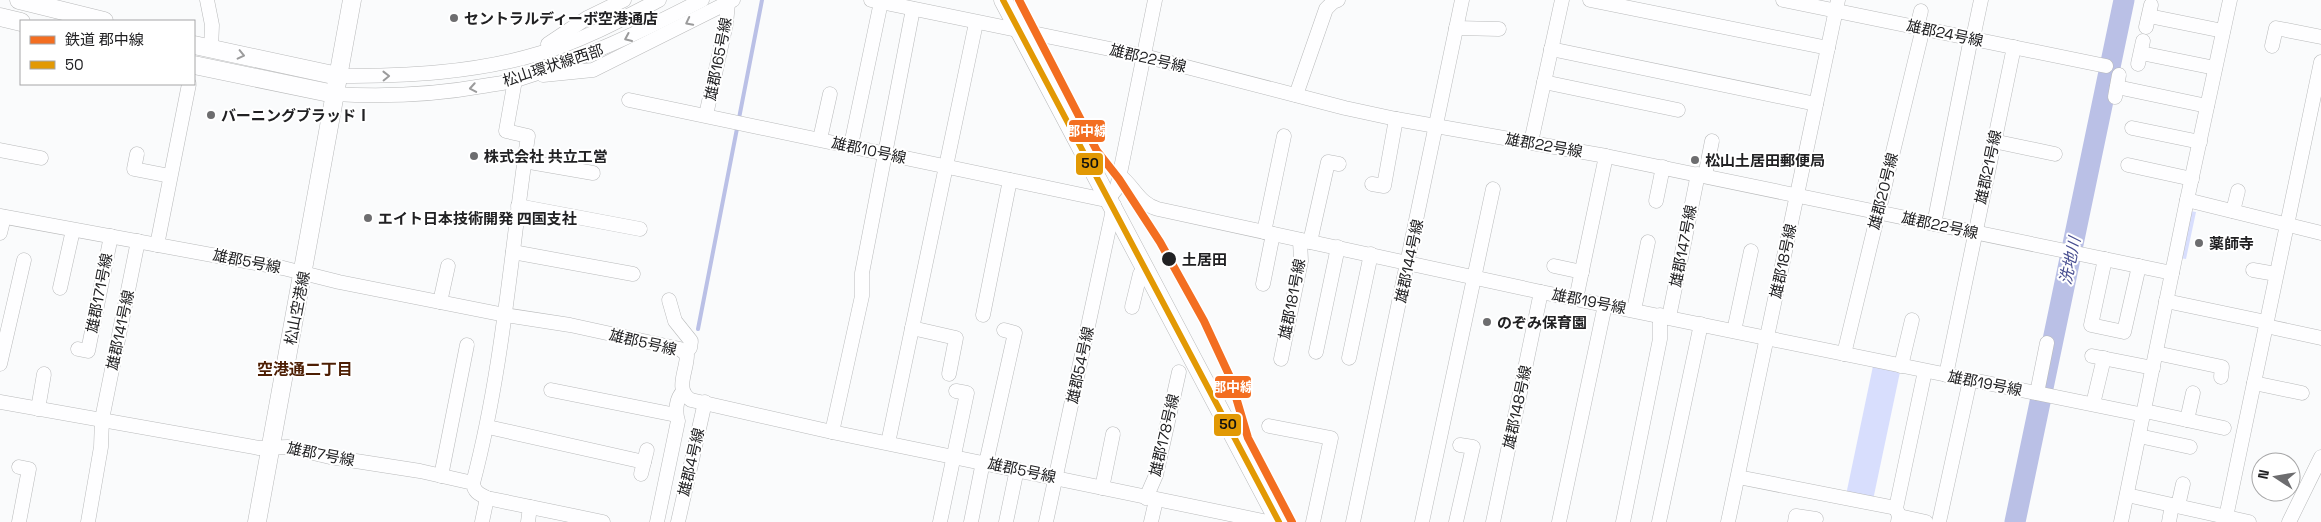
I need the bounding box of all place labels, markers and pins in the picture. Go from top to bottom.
place label: セントラルディーボ空港通店 [464,9,658,28]
marker: セントラルディーボ空港通店 [448,12,460,24]
place label: バーニングブラッドⅠ [221,106,371,125]
marker: バーニングブラッドⅠ [205,109,217,121]
place label: 株式会社 共立工営 [484,147,608,166]
marker: 株式会社 共立工営 [468,150,480,162]
place label: 松山土居田郵便局 [1705,151,1825,170]
marker: 松山土居田郵便局 [1689,154,1701,166]
place label: エイト日本技術開発 四国支社 [378,209,577,228]
marker: エイト日本技術開発 四国支社 [362,212,374,224]
place label: 薬師寺 [2209,234,2254,253]
marker: 薬師寺 [2193,237,2205,249]
marker: 土居田 [1160,250,1178,268]
place label: 土居田 [1182,250,1227,269]
place label: のぞみ保育園 [1497,313,1587,332]
marker: のぞみ保育園 [1481,316,1493,328]

